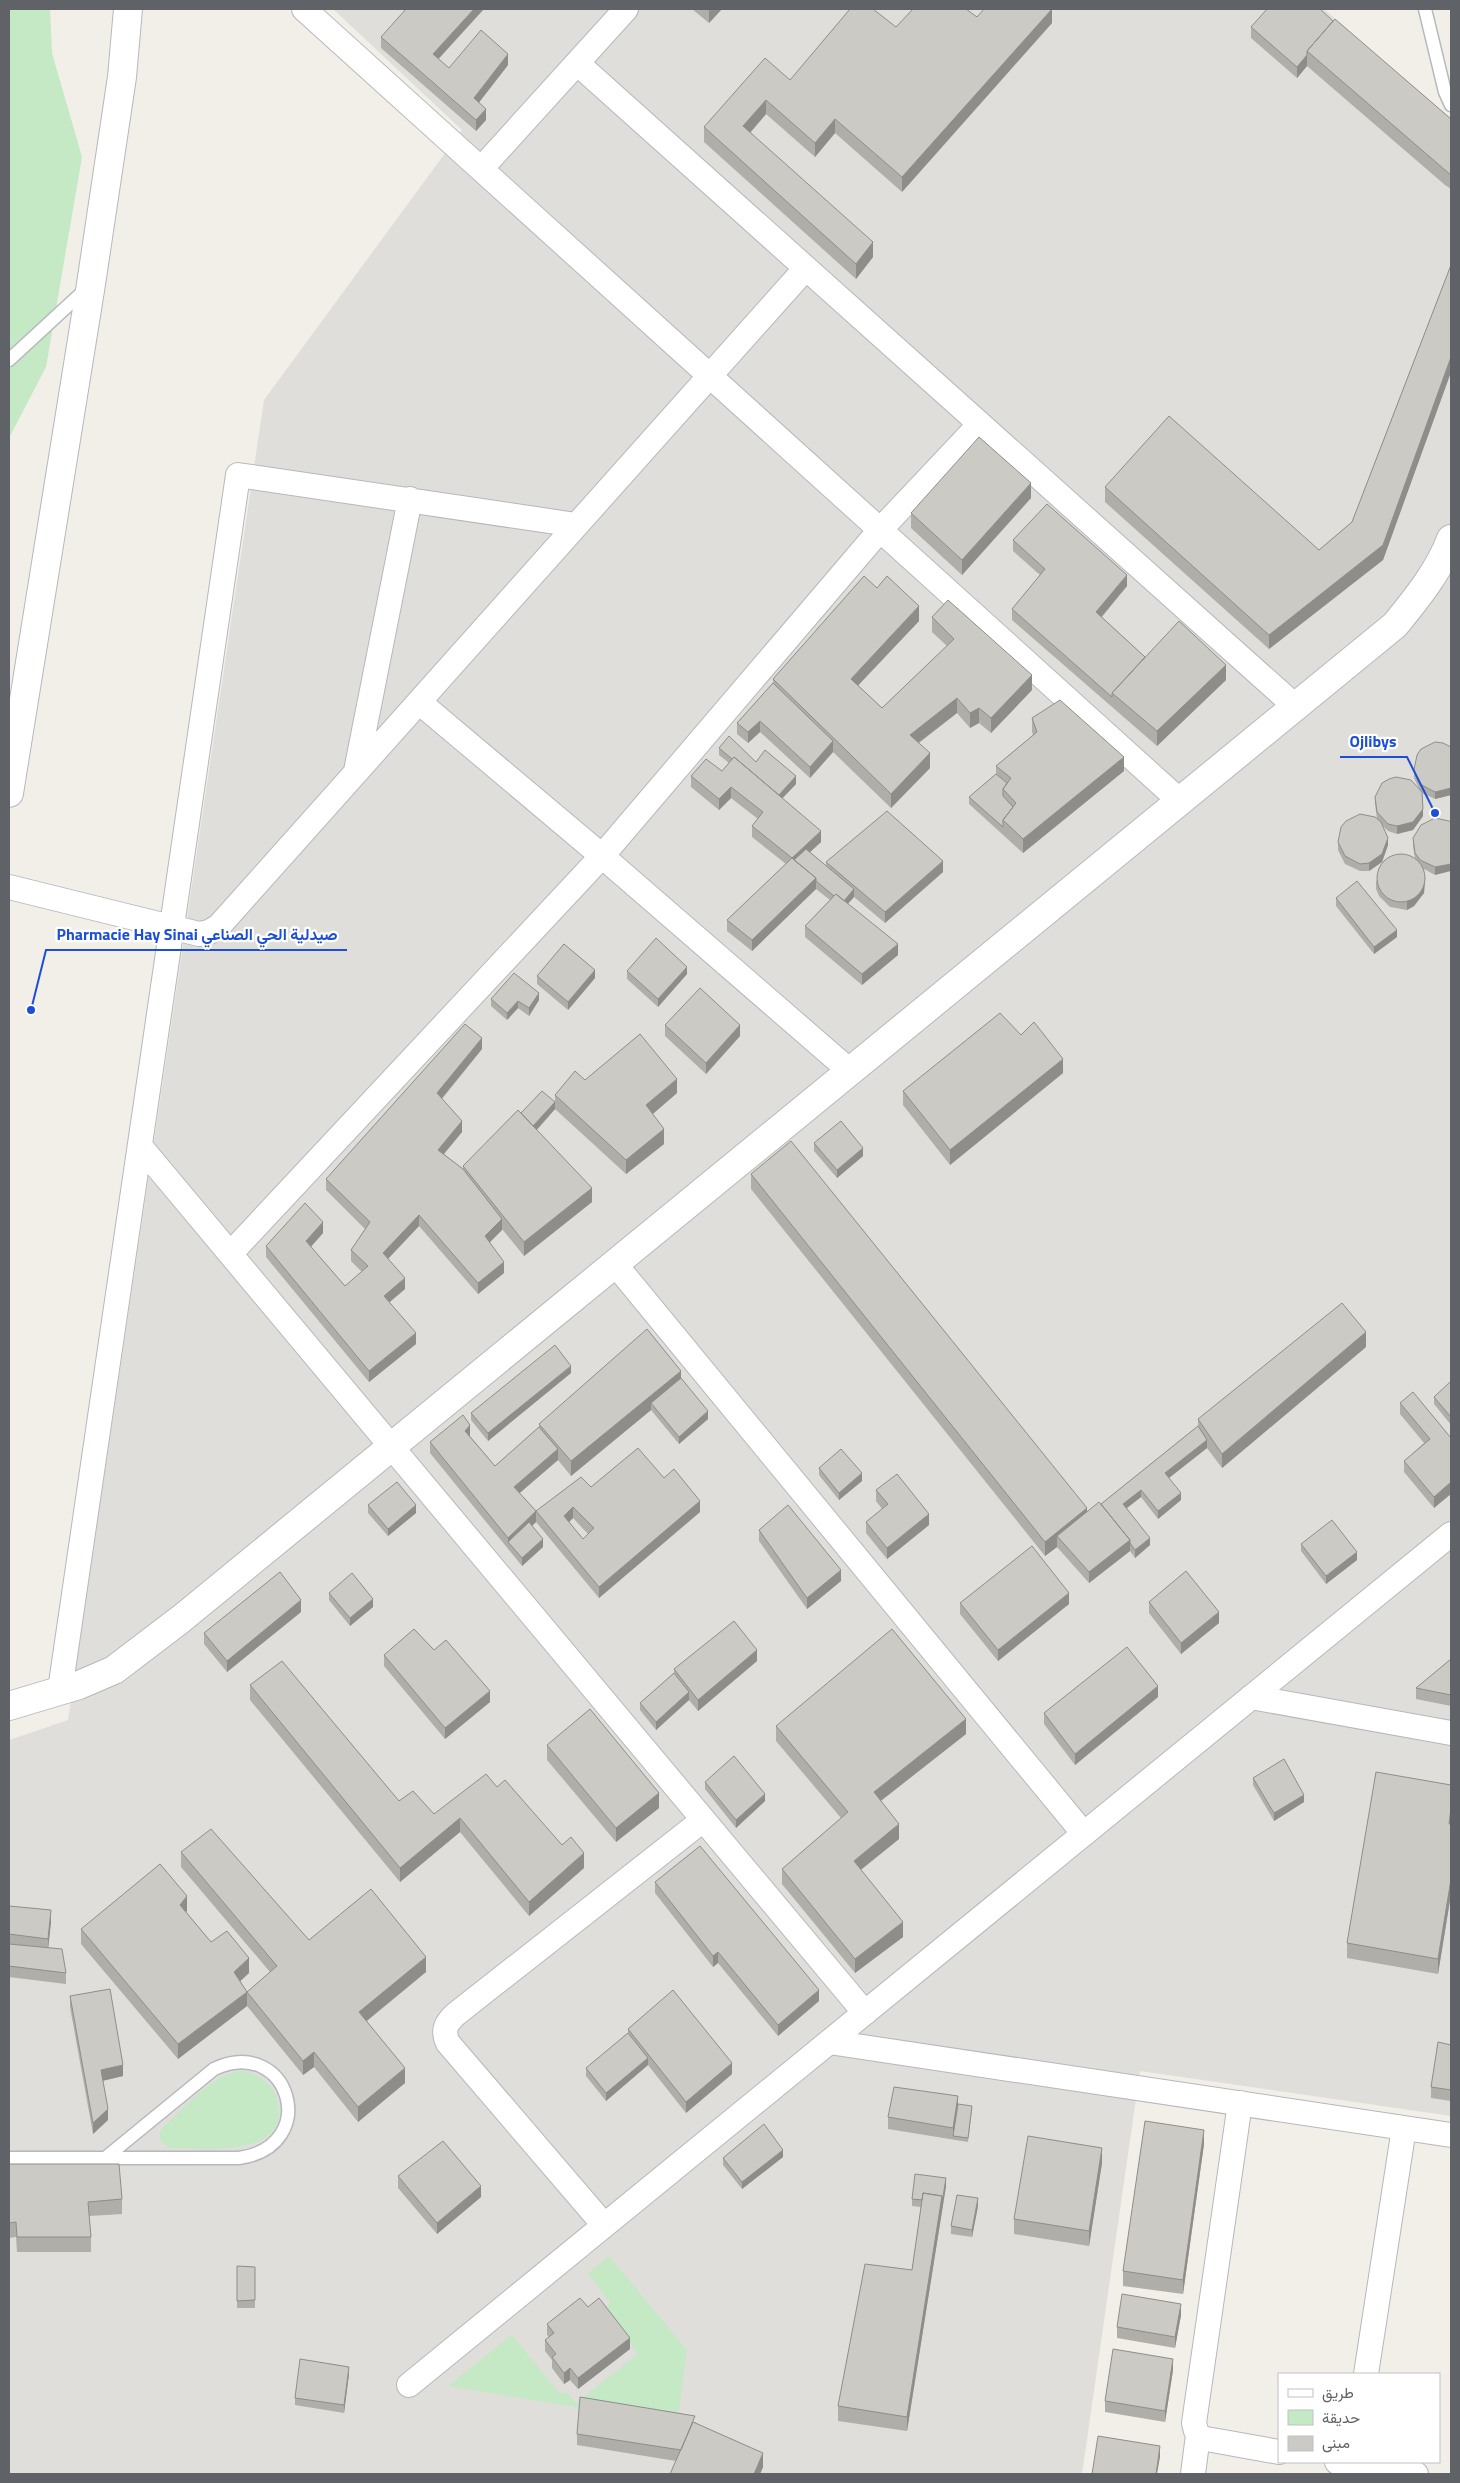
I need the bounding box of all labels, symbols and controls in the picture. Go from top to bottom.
callout: Ojlibys [1340,726,1407,757]
text: Ojlibys [1349,729,1397,753]
callout: Pharmacie Hay Sinai صيدلية الحي الصناعي [46,919,347,950]
text: Pharmacie Hay Sinai صيدلية الحي الصناعي [56,922,338,948]
legend [1278,2373,1440,2463]
text: طريق [1322,2381,1354,2404]
text: حديقة [1322,2406,1360,2429]
text: مبنى [1322,2431,1350,2454]

